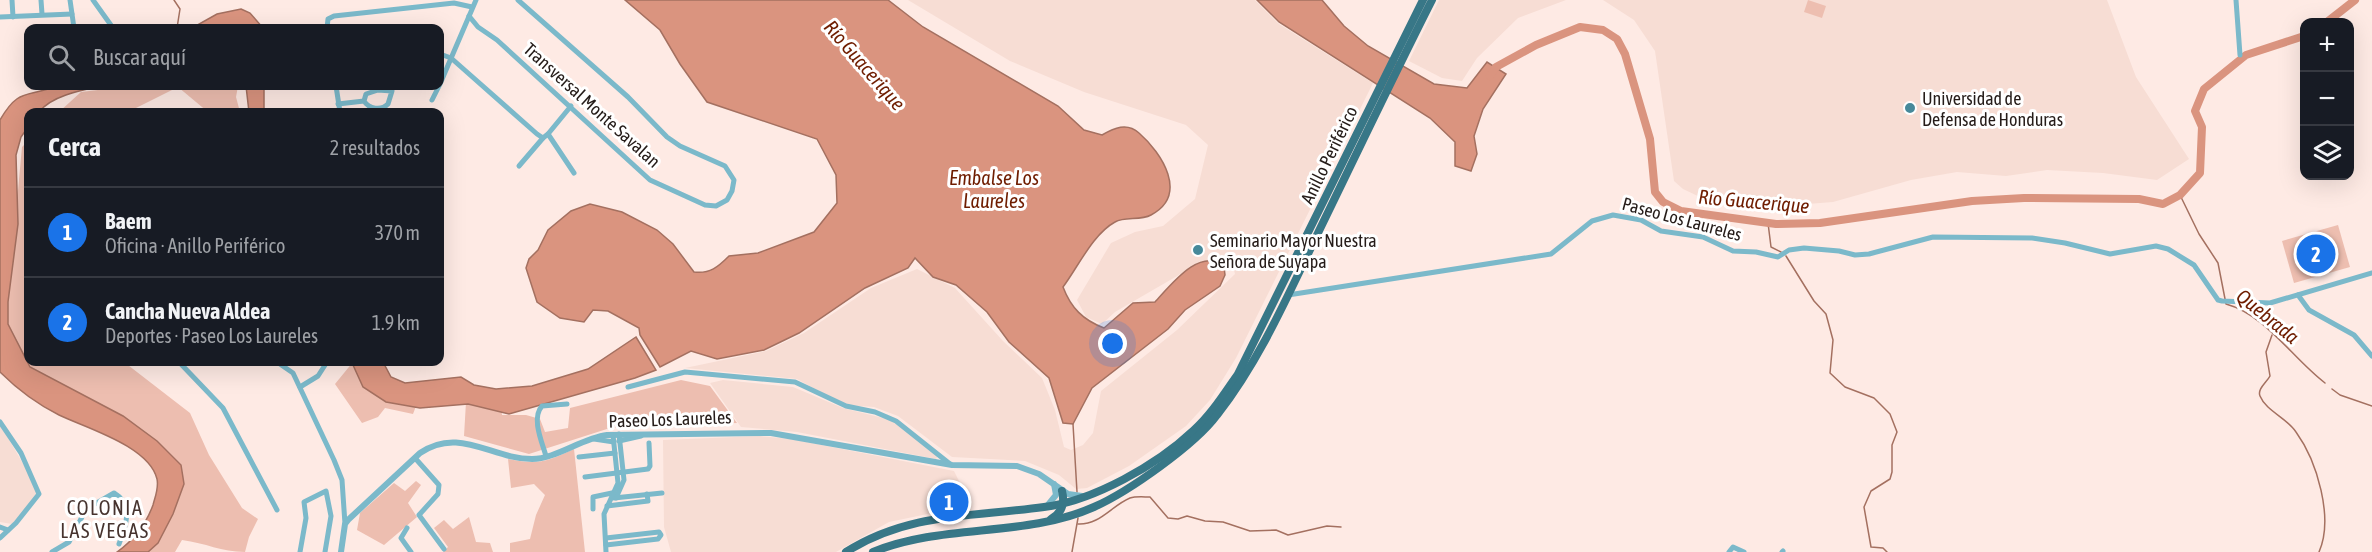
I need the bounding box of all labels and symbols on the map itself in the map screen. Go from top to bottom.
water label: Río Guacerique [820,15,910,115]
street label: Transversal Monte Savalan [520,38,664,172]
place label: Universidad de Defensa de Honduras [1922,88,2063,130]
marker: Universidad de Defensa de Honduras [1903,101,1917,115]
street label: Anillo Periférico [1296,103,1362,207]
water label: Embalse Los Laureles [949,166,1039,212]
water label: Río Guacerique [1697,185,1811,217]
street label: Paseo Los Laureles [1620,193,1744,245]
place label: Seminario Mayor Nuestra Señora de Suyapa [1210,230,1377,272]
pin: 2 [2296,232,2336,276]
marker: Seminario Mayor Nuestra Señora de Suyapa [1191,243,1205,257]
water label: Quebrada [2232,284,2304,348]
your location [1098,329,1127,358]
street label: Paseo Los Laureles [608,406,732,432]
pin: 1 [930,480,968,524]
district label: COLONIA LAS VEGAS [60,496,150,542]

